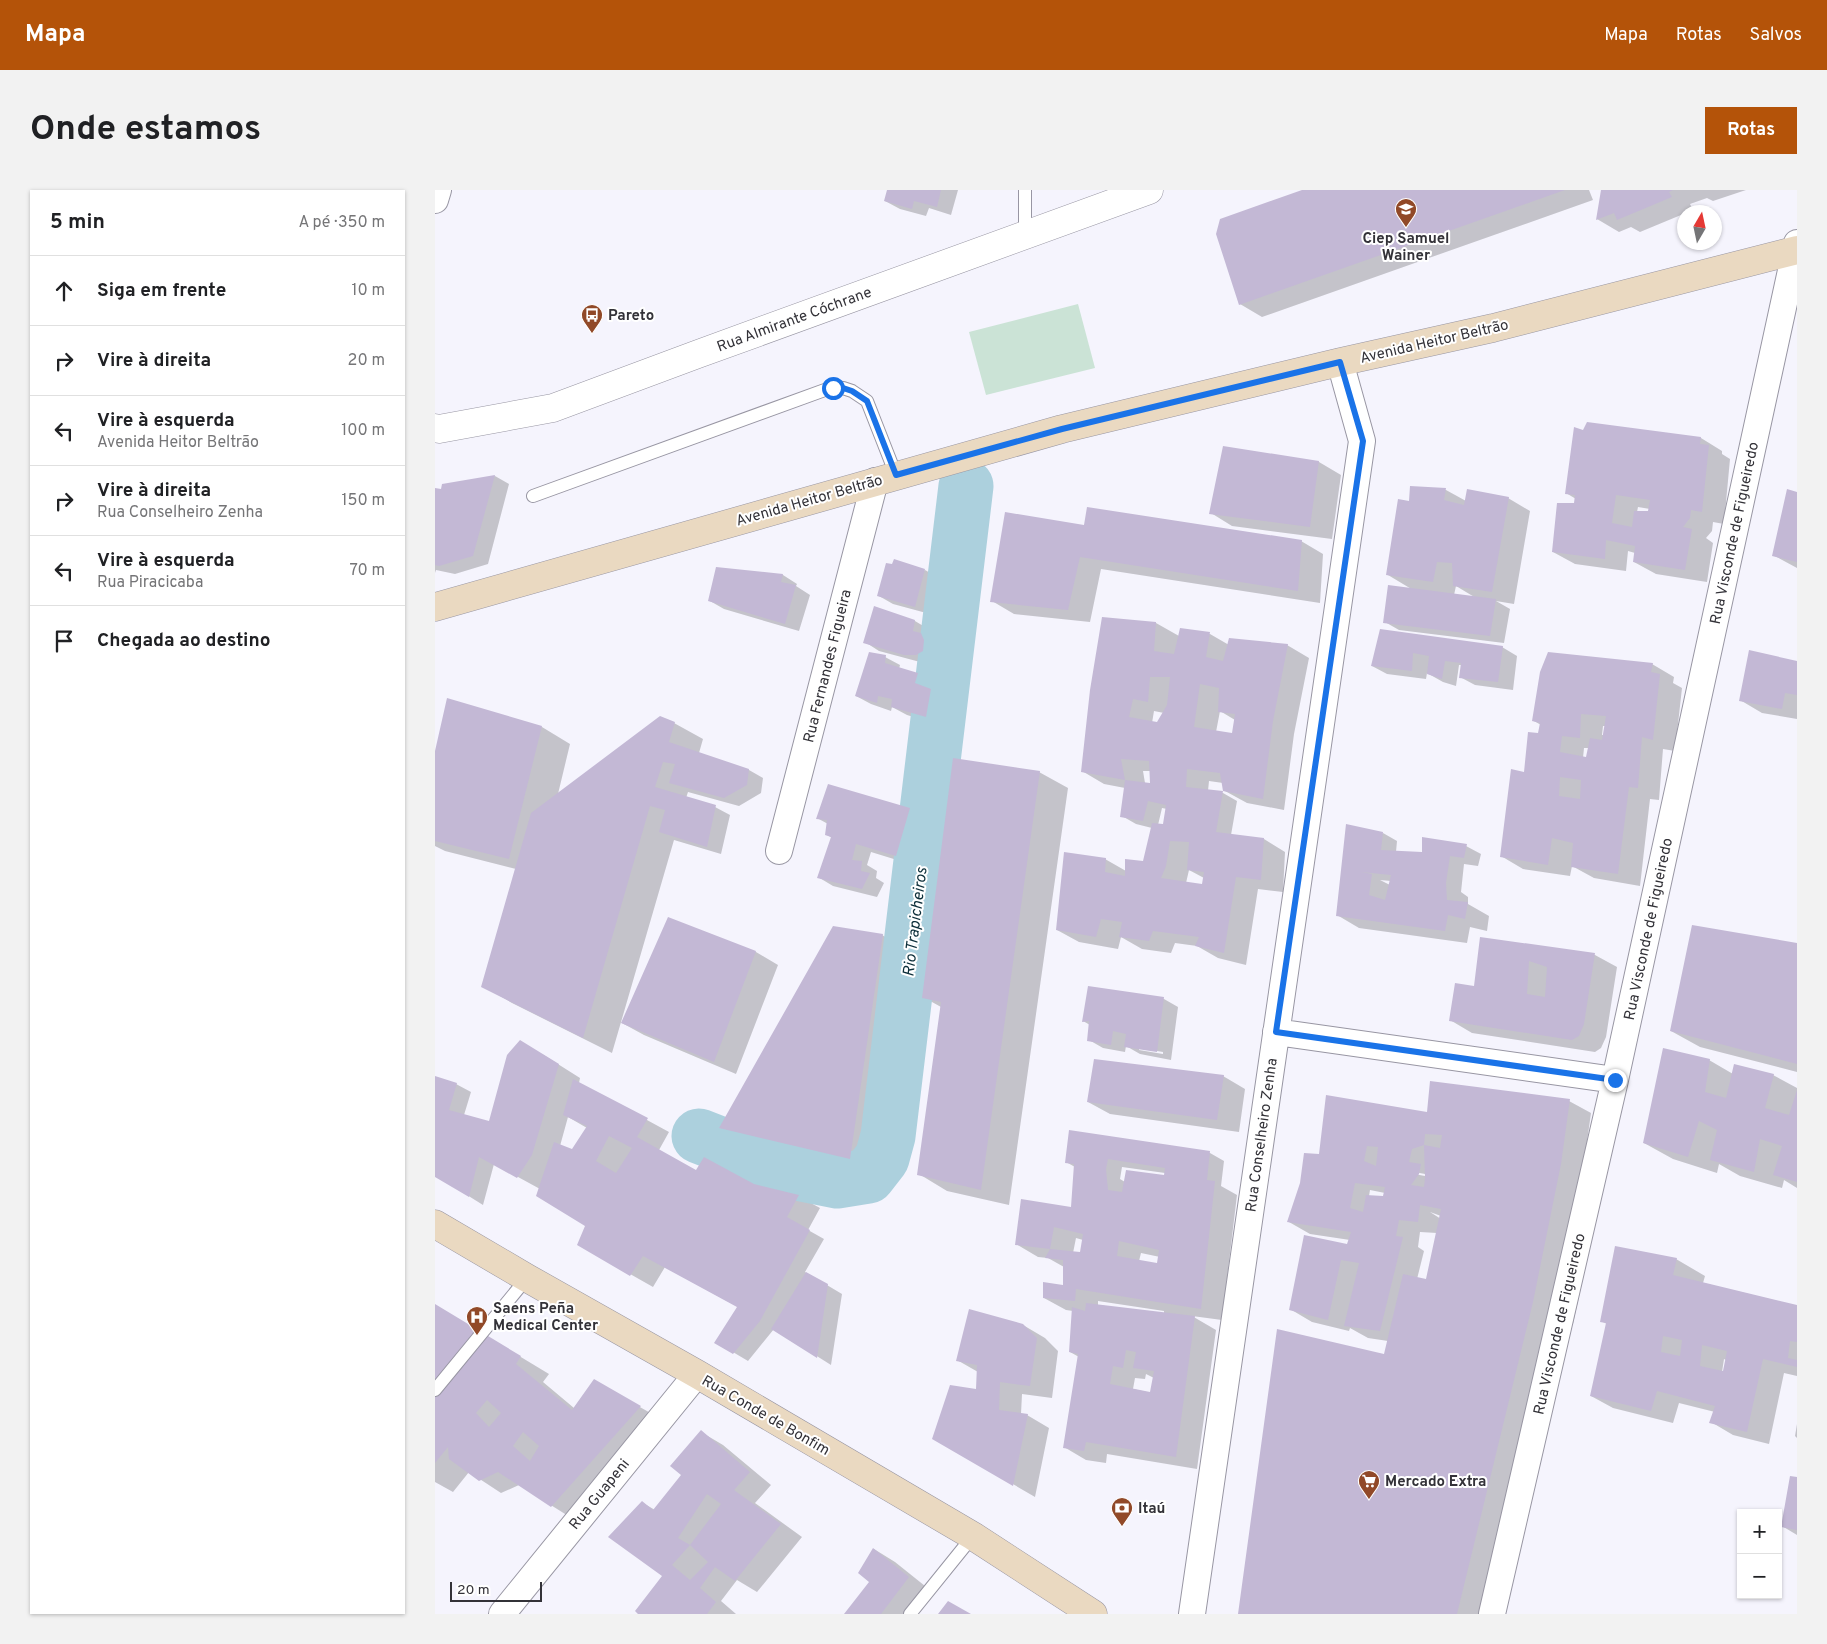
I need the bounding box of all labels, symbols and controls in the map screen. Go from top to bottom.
text: Mapa [25,20,85,50]
text: Mapa [1604,24,1648,47]
text: Rotas [1676,24,1722,47]
text: Salvos [1750,24,1802,47]
button: Rotas [1705,107,1797,154]
text: Onde estamos [30,108,261,152]
school or university icon: Ciep Samuel Wainer [1394,197,1418,228]
north arrow [1677,205,1722,250]
text: 5 min [50,209,105,236]
text: A pé · 350 m [298,213,385,233]
place label: Ciep Samuel Wainer [1363,230,1449,266]
icon: ahead [50,277,78,305]
text: Siga em frente [97,279,226,303]
text: 10 m [351,281,385,301]
street label: Rua Almirante Cóchrane [715,284,875,357]
bus stop icon: Pareto [580,303,604,334]
place label: Pareto [608,307,654,326]
street label: Avenida Heitor Beltrão [1358,316,1510,369]
icon: right [50,347,78,375]
text: Vire à direita [97,349,211,373]
text: 20 m [348,351,385,371]
route start [822,377,845,400]
text: Vire à esquerda [97,409,235,433]
icon: left [50,417,78,445]
text: 100 m [341,421,385,441]
text: Avenida Heitor Beltrão [97,433,259,453]
street label: Rua Visconde de Figueiredo [1707,440,1764,626]
street label: Avenida Heitor Beltrão [734,471,885,531]
text: Vire à direita [97,479,211,503]
icon: right [50,487,78,515]
text: 150 m [342,491,385,511]
text: Rua Conselheiro Zenha [97,503,263,523]
text: Vire à esquerda [97,549,235,573]
icon: left [50,557,78,585]
text: 70 m [350,561,385,581]
text: Rua Piracicaba [97,573,203,593]
street label: Rua Fernandes Figueira [800,588,857,745]
icon: arrive [50,627,78,655]
text: Chegada ao destino [97,629,271,653]
street label: Rua Visconde de Figueiredo [1621,836,1678,1022]
water label: Rio Trapicheiros [899,866,933,978]
street label: Rua Conselheiro Zenha [1242,1057,1283,1214]
route end [1604,1069,1627,1092]
street label: Rua Visconde de Figueiredo [1530,1232,1591,1417]
place label: Saens Peña Medical Center [493,1300,599,1336]
hospital icon: Saens Peña Medical Center [465,1305,489,1336]
street label: Rua Conde de Bonfim [698,1372,833,1461]
street label: Rua Guapeni [566,1456,635,1534]
supermarket icon: Mercado Extra [1357,1469,1381,1500]
place label: Mercado Extra [1385,1473,1486,1492]
bank icon: Itaú [1110,1496,1134,1527]
place label: Itaú [1138,1500,1165,1519]
map controls [1737,1509,1782,1599]
button: + [1737,1509,1782,1554]
button: − [1737,1554,1782,1599]
scale bar [450,1579,543,1602]
text: 20 m [457,1582,490,1599]

